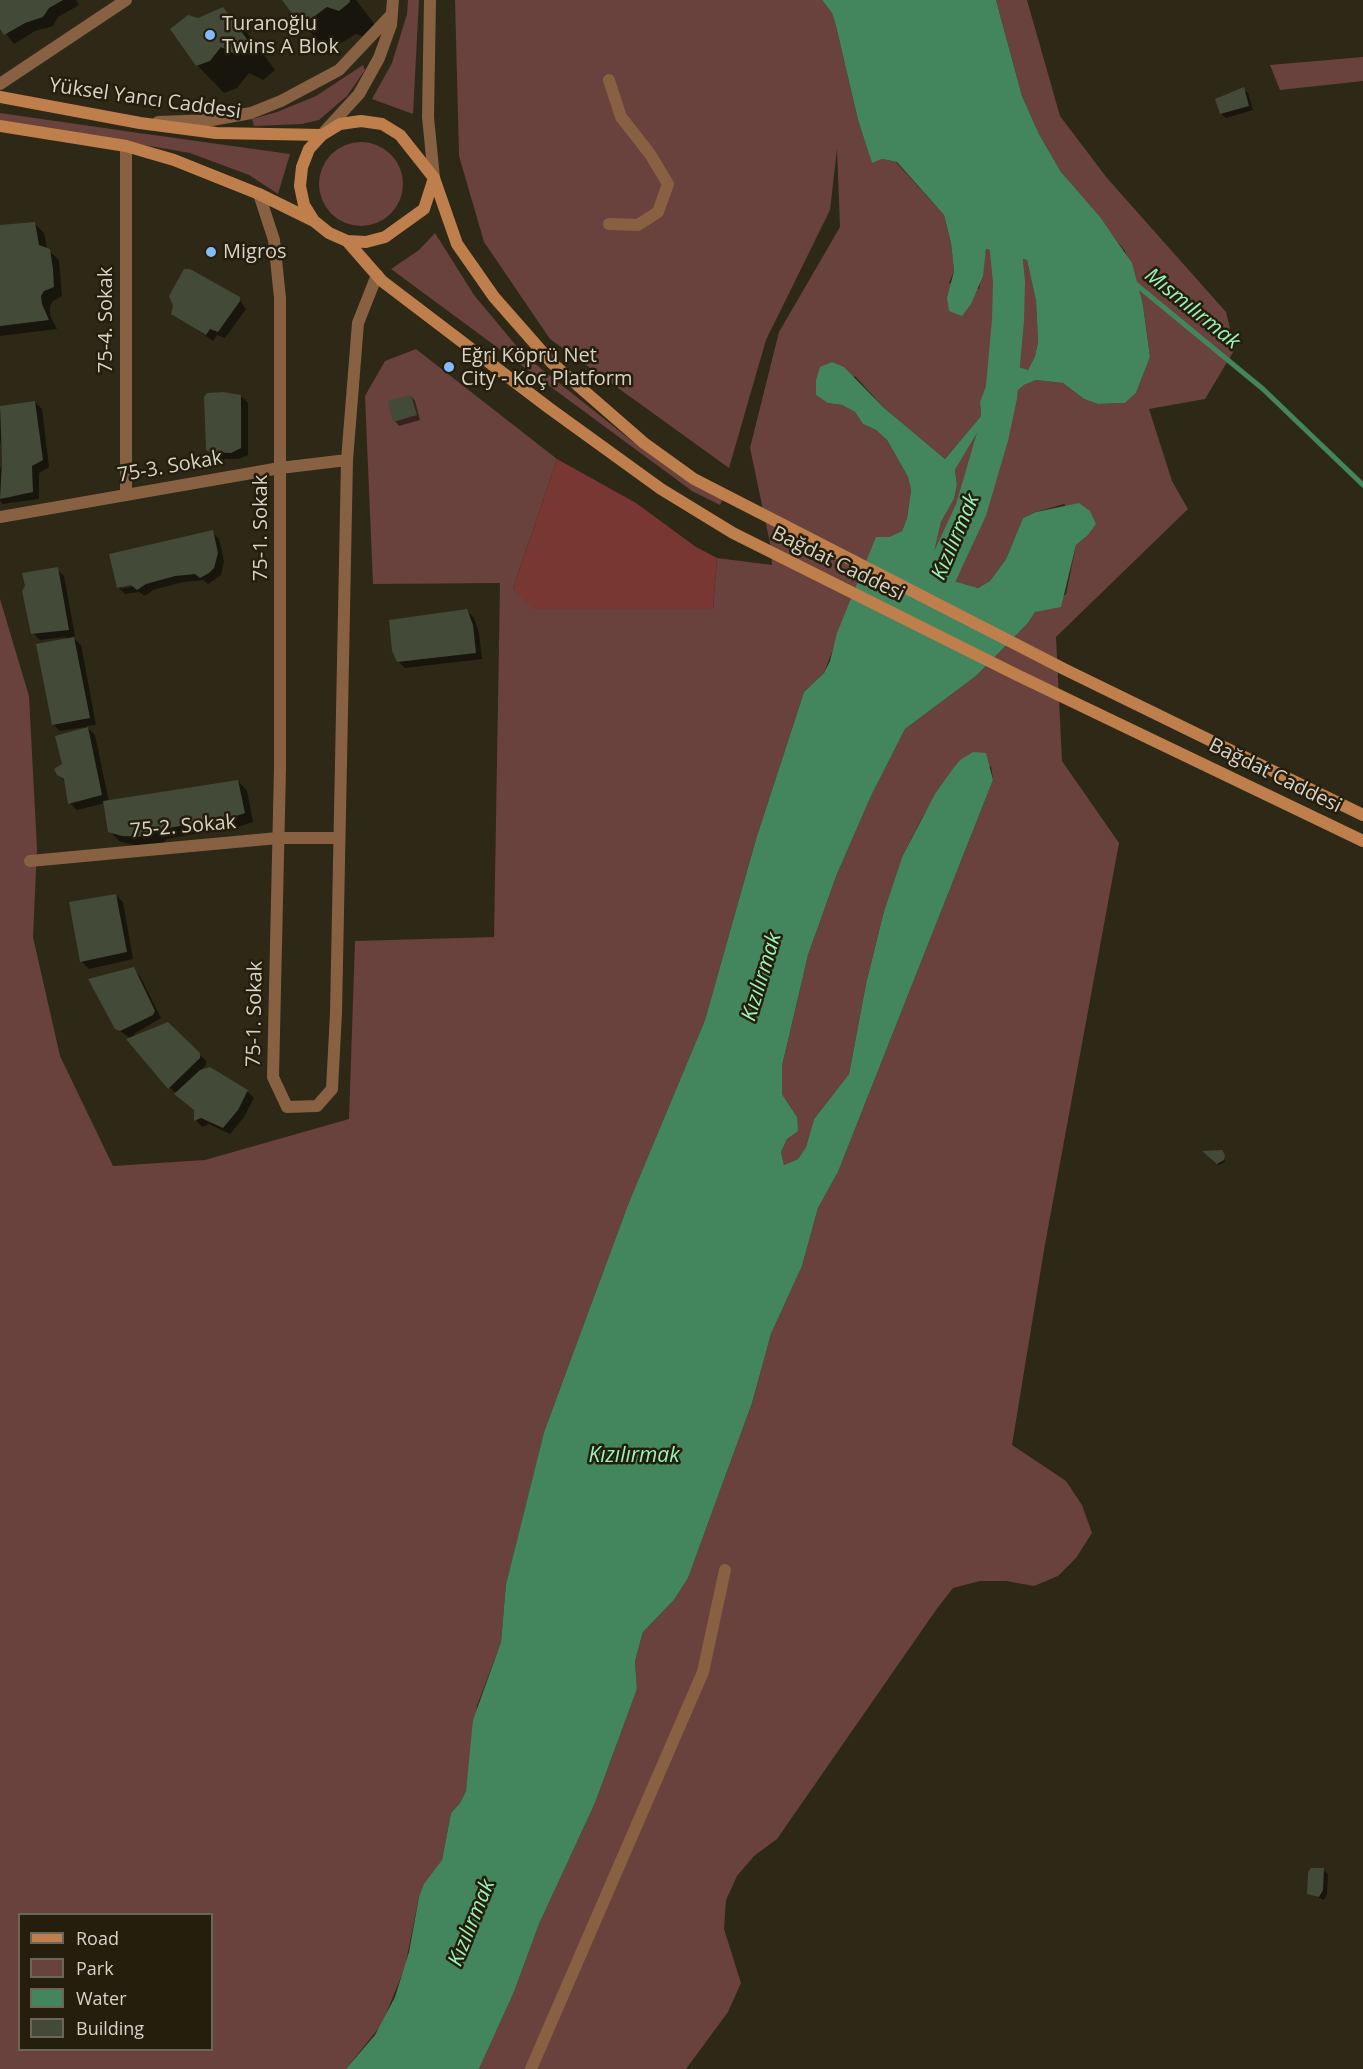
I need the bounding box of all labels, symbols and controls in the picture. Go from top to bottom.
place label: Turanoğlu Twins A Blok [222,12,339,59]
marker: Turanoğlu Twins A Blok [203,28,217,42]
street label: Yüksel Yancı Caddesi [48,74,242,124]
place label: Migros [223,240,287,264]
marker: Migros [204,245,218,259]
water label: Mısmılırmak [1139,263,1245,355]
street label: 75-4. Sokak [94,267,118,373]
place label: Eğri Köprü Net City - Koç Platform [461,344,632,391]
marker: Eğri Köprü Net City - Koç Platform [442,360,456,374]
street label: 75-3. Sokak [116,446,224,488]
street label: 75-1. Sokak [249,475,273,581]
water label: Kızılırmak [927,490,985,584]
street label: Bağdat Caddesi [768,522,908,606]
street label: Bağdat Caddesi [1205,734,1345,818]
street label: 75-2. Sokak [129,810,237,844]
water label: Kızılırmak [737,930,787,1024]
street label: 75-1. Sokak [242,961,268,1067]
water label: Kızılırmak [588,1443,680,1469]
water label: Kızılırmak [443,1876,501,1970]
legend [18,1913,213,2051]
text: Road [76,1926,119,1950]
text: Park [76,1956,114,1980]
text: Water [76,1986,127,2010]
text: Building [76,2016,144,2040]

